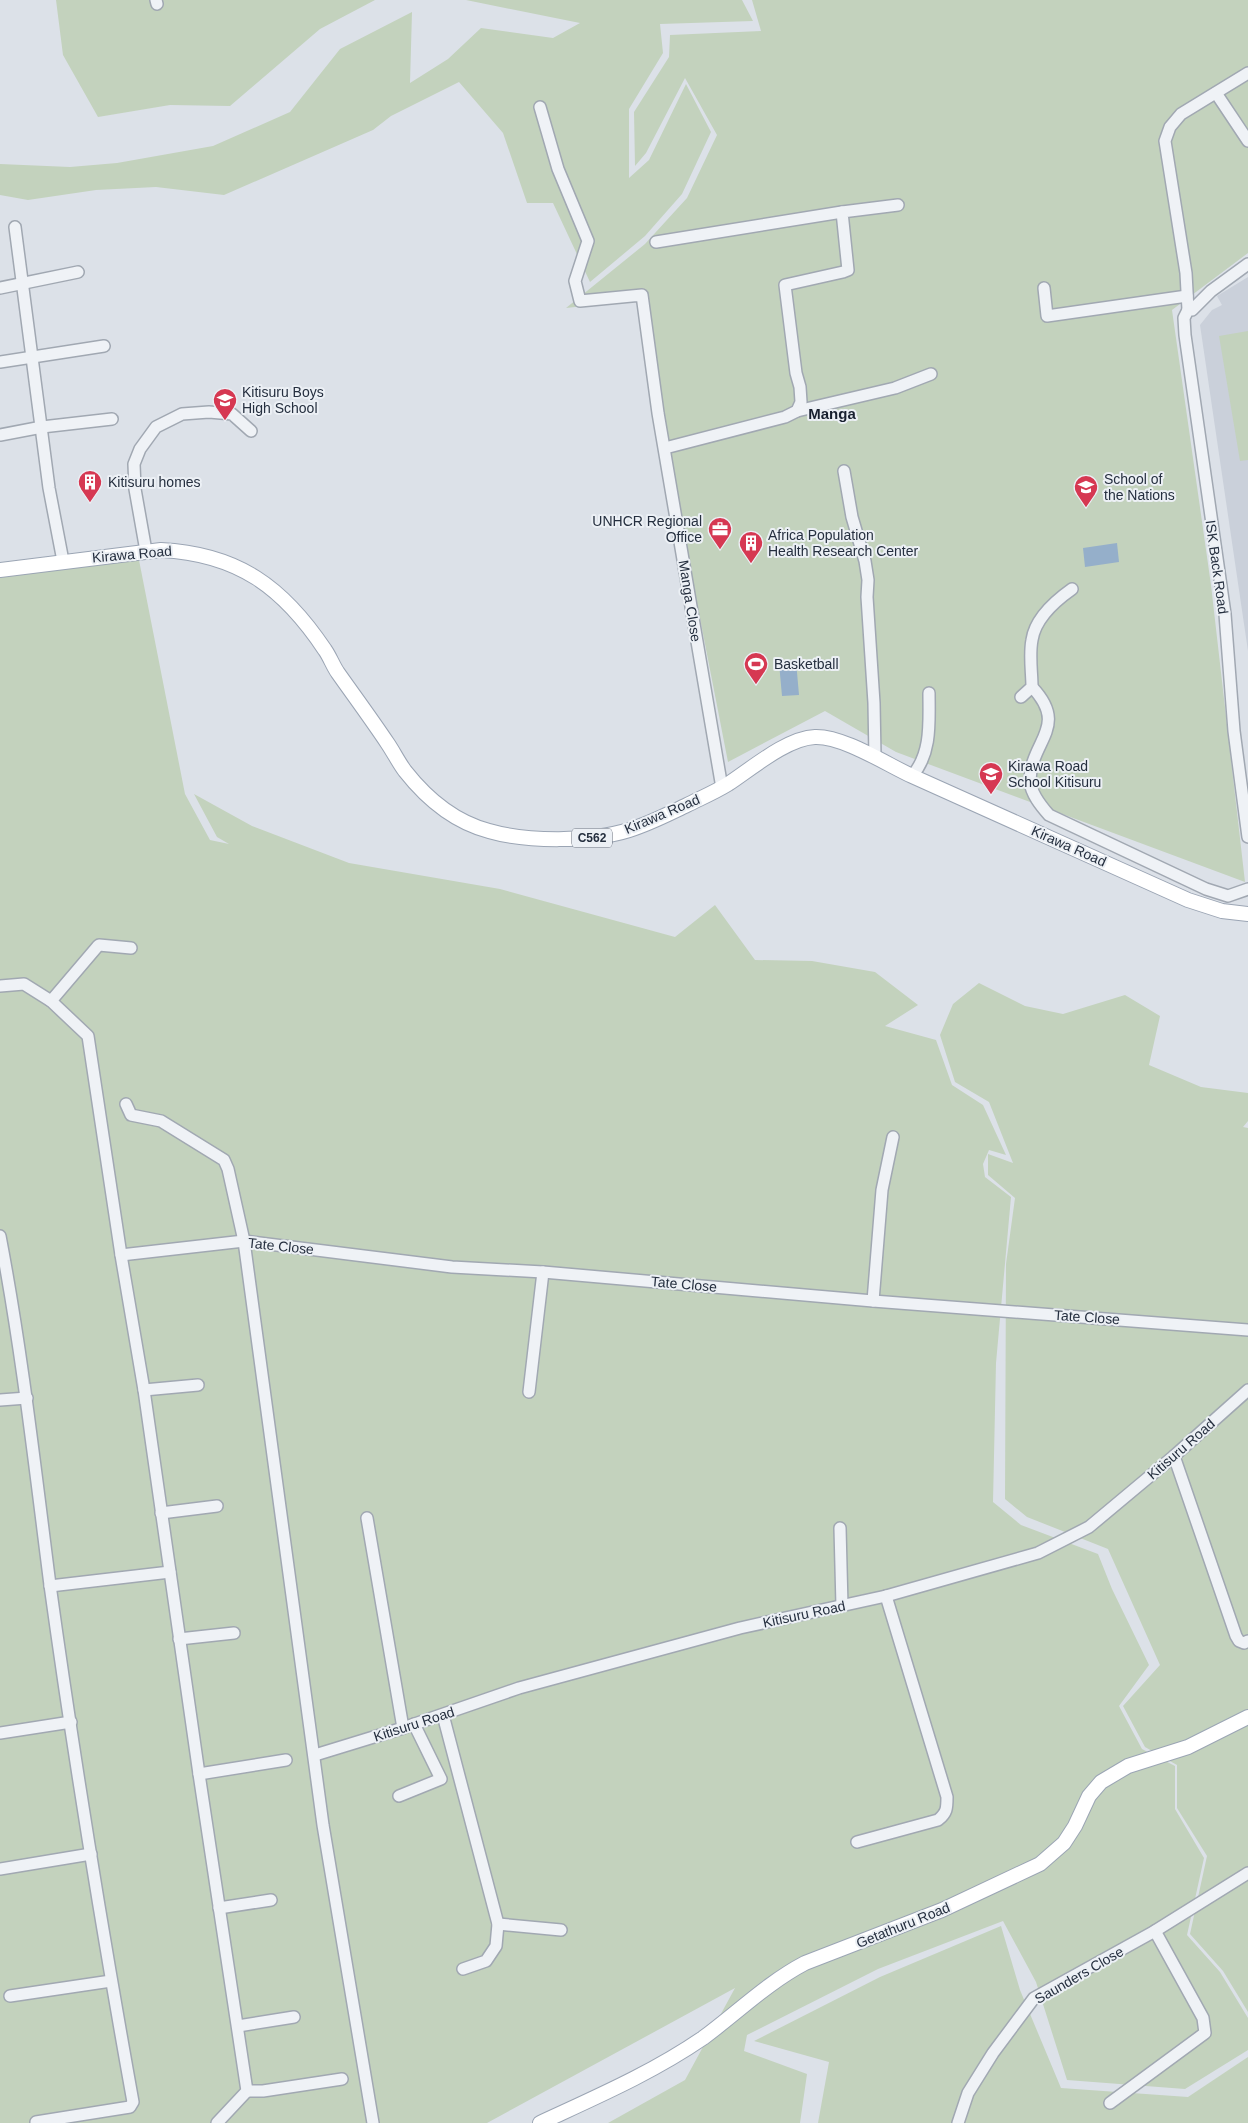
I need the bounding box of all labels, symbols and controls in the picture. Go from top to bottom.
place label: Kitisuru Boys High School [242,384,324,416]
school or university icon: Kitisuru Boys High School [212,387,238,421]
district label: Manga [808,405,856,422]
building icon: Kitisuru homes [77,469,103,503]
place label: School of the Nations [1104,471,1175,503]
place label: Kitisuru homes [108,474,201,490]
school or university icon: School of the Nations [1073,474,1099,508]
place label: UNHCR Regional Office [592,513,702,545]
office icon: UNHCR Regional Office [707,516,733,550]
street label: ISK Back Road [1202,519,1232,615]
place label: Africa Population Health Research Center [768,527,919,559]
building icon: Africa Population Health Research Center [738,530,764,564]
street label: Kirawa Road [91,543,173,565]
street label: Manga Close [676,559,704,643]
sports icon: Basketball [743,651,769,685]
place label: Basketball [774,656,839,672]
place label: Kirawa Road School Kitisuru [1008,758,1101,790]
school or university icon: Kirawa Road School Kitisuru [978,761,1004,795]
street label: Kirawa Road [622,791,702,837]
street label: Kirawa Road [1029,822,1109,870]
road number: C562 [572,828,612,848]
street label: Tate Close [247,1235,315,1257]
street label: Tate Close [650,1273,718,1295]
street label: Tate Close [1053,1307,1121,1327]
street label: Kitisuru Road [1144,1415,1218,1483]
street label: Kitisuru Road [761,1597,847,1631]
street label: Kitisuru Road [372,1703,456,1745]
street label: Getathuru Road [854,1899,952,1951]
street label: Saunders Close [1032,1943,1126,2007]

